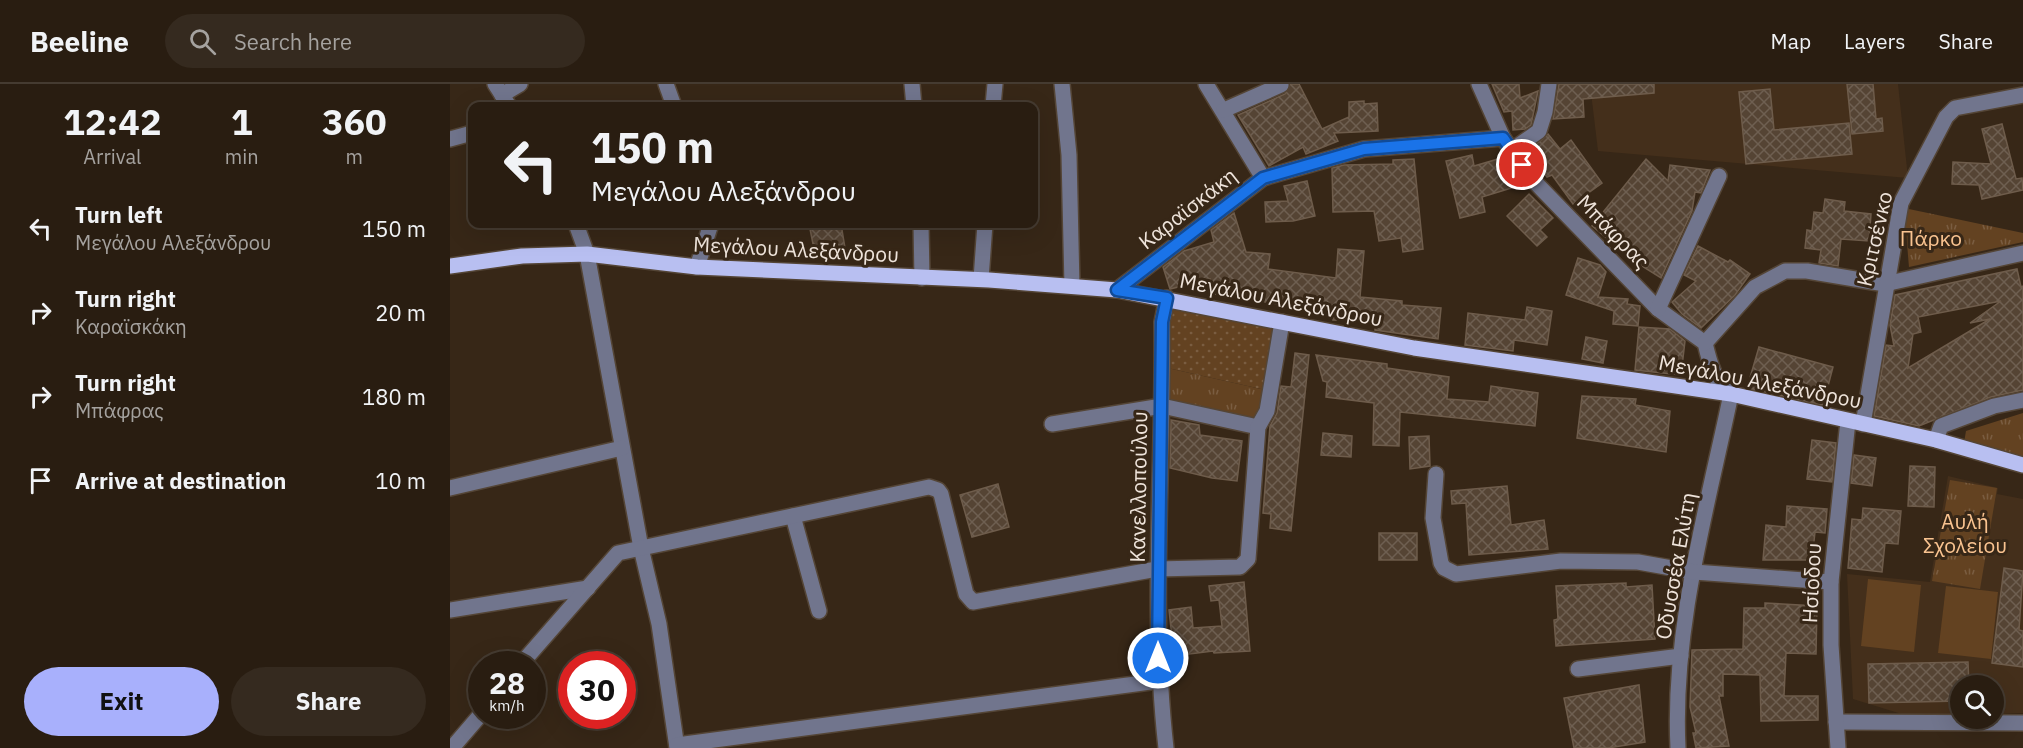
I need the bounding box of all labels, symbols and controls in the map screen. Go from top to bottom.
search box [165,14,585,68]
text: Beeline [30,23,129,60]
icon: search [186,25,219,58]
text: Search here [234,27,352,56]
text: Map [1771,27,1811,55]
text: Layers [1844,27,1906,55]
text: Share [1939,27,1993,55]
text: 12:42 [63,98,162,145]
text: 1 [231,98,253,145]
text: 360 [322,98,387,145]
text: 150 m [591,120,714,175]
icon: left [492,126,570,204]
pin [1496,139,1547,190]
text: Arrival [83,143,142,170]
text: min [225,143,259,170]
text: m [346,143,363,170]
icon: arrive [1505,148,1538,181]
street label: Καραϊσκάκη [1133,161,1242,255]
text: Μεγάλου Αλεξάνδρου [591,173,856,208]
street label: Μπάφρας [1571,188,1656,275]
street label: Κριτσένκο [1849,188,1899,289]
text: Turn left [75,200,163,229]
icon: left [24,212,57,245]
text: 150 m [362,214,426,243]
park label: Πάρκο [1900,224,1962,252]
text: Μεγάλου Αλεξάνδρου [75,229,271,256]
street label: Μεγάλου Αλεξάνδρου [692,230,900,268]
street label: Μεγάλου Αλεξάνδρου [1177,266,1385,332]
text: Turn right [75,284,176,313]
icon: right [24,296,57,329]
text: 20 m [375,298,426,327]
text: Καραϊσκάκη [75,313,187,340]
street label: Μεγάλου Αλεξάνδρου [1656,348,1864,414]
text: Turn right [75,368,176,397]
icon: right [24,380,57,413]
text: 180 m [362,382,426,411]
text: Μπάφρας [75,397,164,424]
street label: Κανελλοπούλου [1123,411,1153,563]
icon: arrive [24,464,57,497]
text: Arrive at destination [75,466,286,495]
text: 10 m [375,466,426,495]
street label: Οδυσσέα Ελύτη [1648,490,1702,642]
park label: Αυλή Σχολείου [1923,507,2007,559]
street label: Ησίοδου [1795,542,1827,624]
position arrow [1126,626,1190,690]
speed limit sign: 30 [558,651,636,729]
text: 28 [489,663,525,702]
button: Exit [24,667,219,736]
button: Share [231,667,426,736]
map controls [1950,675,2004,729]
button: search [1950,675,2004,729]
text: km/h [489,696,525,715]

